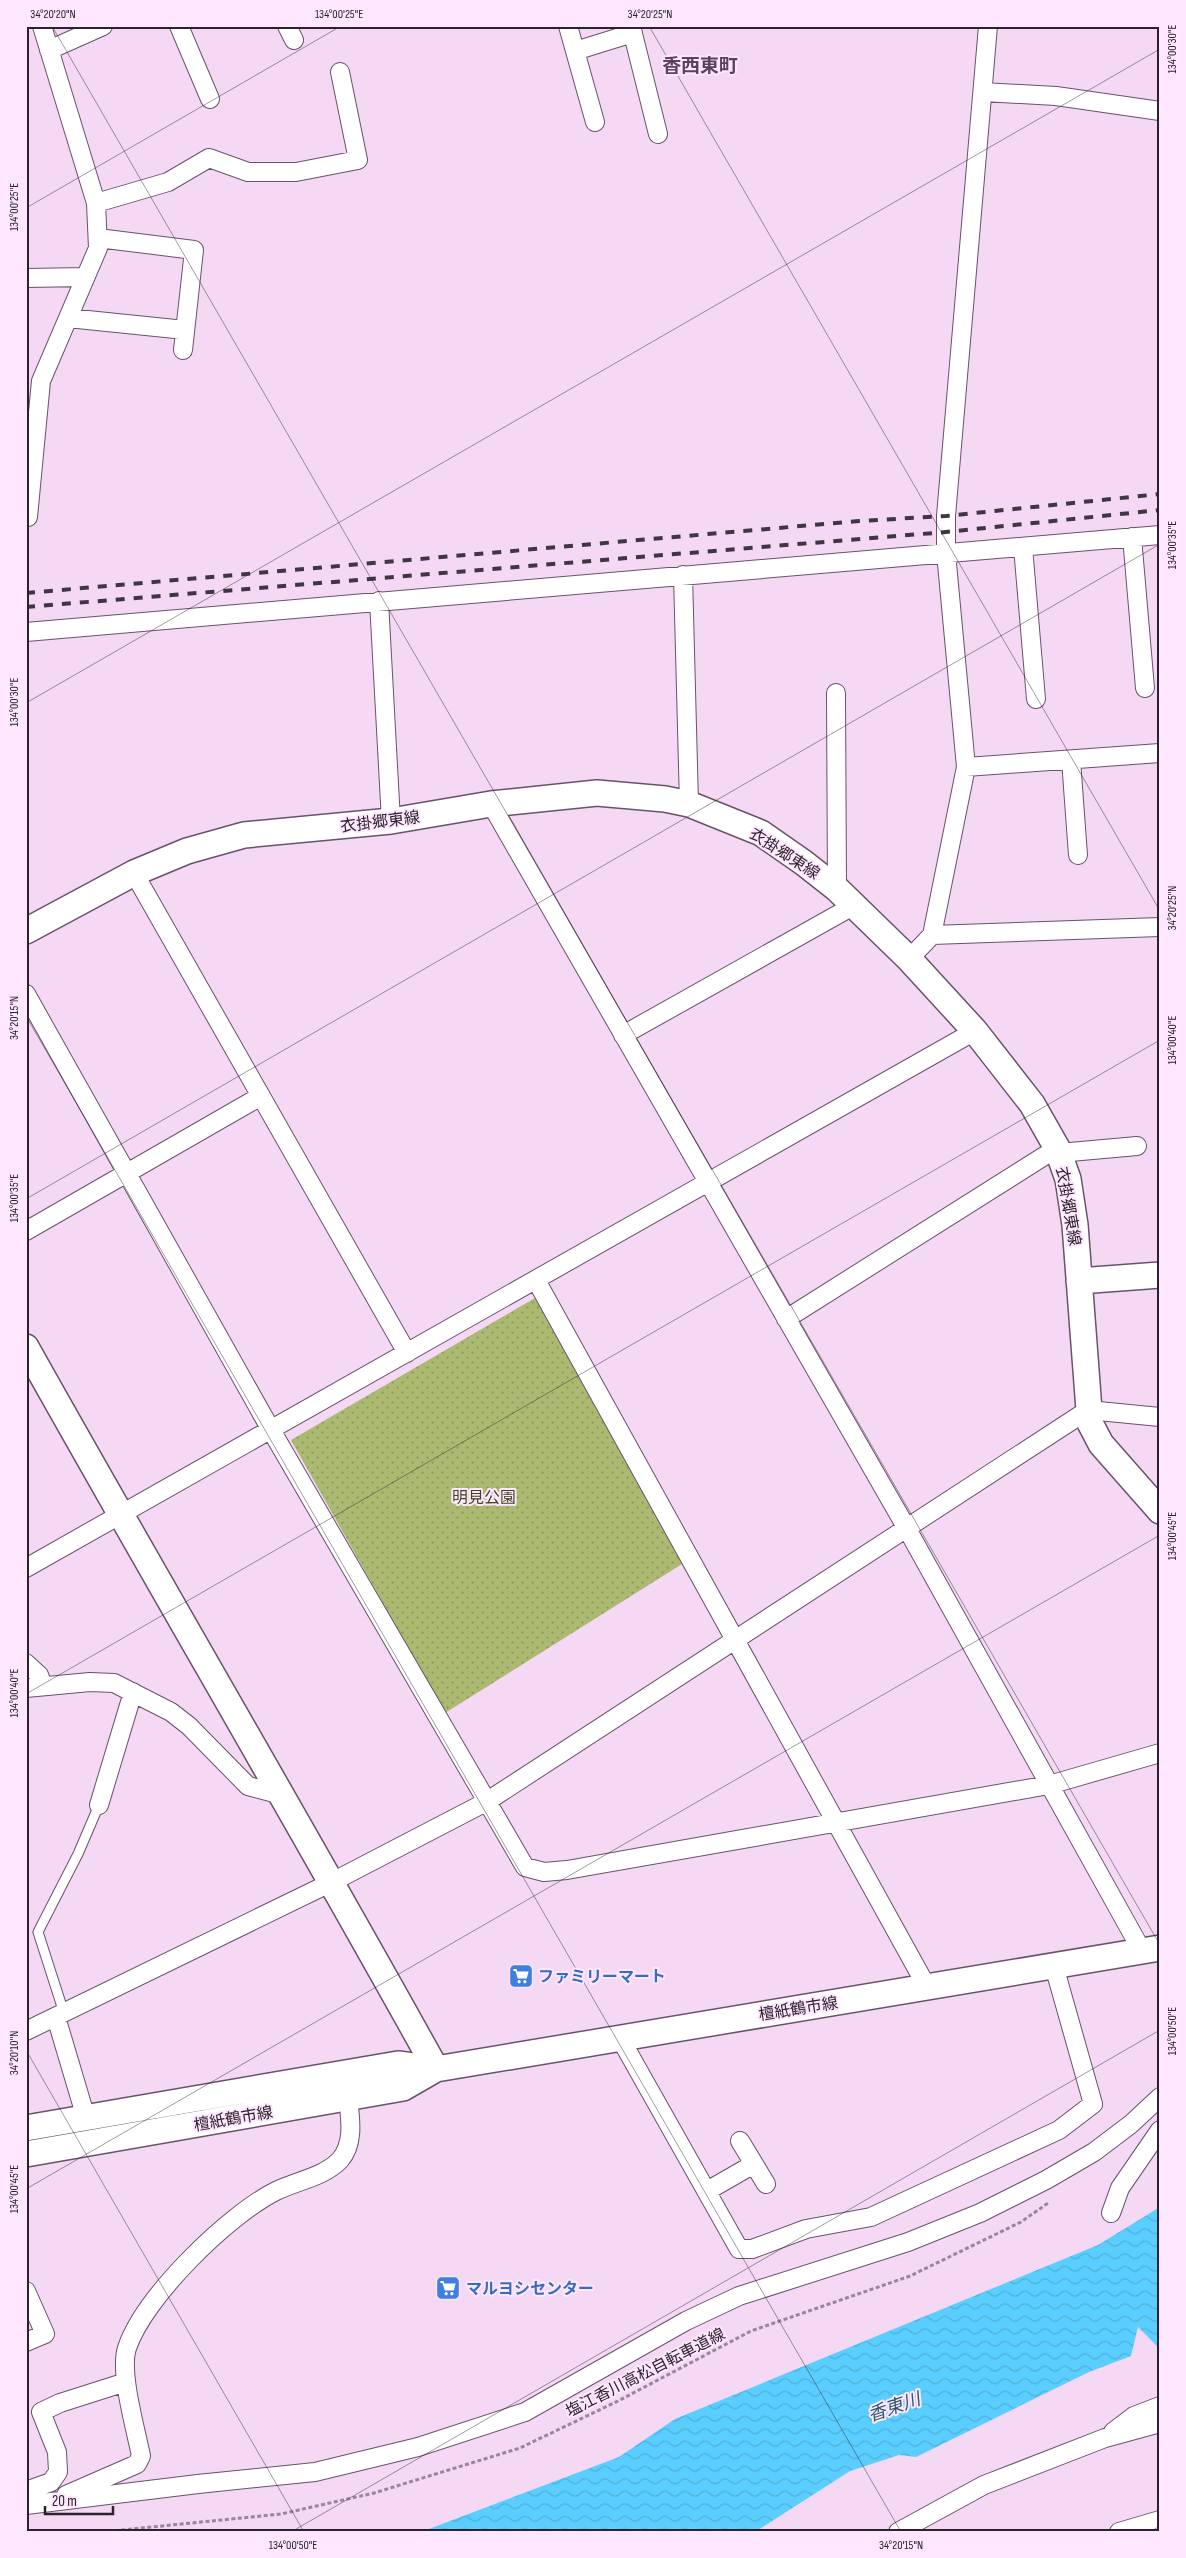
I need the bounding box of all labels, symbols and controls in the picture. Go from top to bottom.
text: 34°20'20"N [30,7,76,22]
text: 134°00'25"E [315,7,363,22]
text: 34°20'25"N [628,7,672,22]
text: 134°00'30"E [1165,25,1180,73]
district label: 香西東町 [662,55,738,78]
text: 134°00'25"E [7,183,22,231]
text: 134°00'35"E [1165,521,1180,569]
text: 134°00'30"E [7,678,22,726]
street label: 衣掛郷東線 [339,808,421,837]
street label: 衣掛郷東線 [745,825,823,884]
text: 34°20'25"N [1165,886,1180,930]
text: 34°20'15"N [7,996,22,1040]
text: 134°00'40"E [1165,1016,1180,1064]
street label: 衣掛郷東線 [1051,1165,1084,1247]
text: 134°00'35"E [7,1174,22,1222]
park label: 明見公園 [452,1489,516,1508]
text: 134°00'45"E [1165,1512,1180,1560]
text: 134°00'40"E [7,1669,22,1717]
supermarket icon: ファミリーマート [508,1963,534,1989]
place label: ファミリーマート [538,1968,666,1987]
street label: 檀紙鶴市線 [757,1994,839,2025]
text: 134°00'50"E [1165,2007,1180,2055]
text: 34°20'10"N [7,2031,22,2075]
street label: 檀紙鶴市線 [192,2103,274,2136]
text: 134°00'45"E [7,2165,22,2213]
supermarket icon: マルヨシセンター [435,2275,461,2301]
place label: マルヨシセンター [466,2280,594,2299]
street label: 塩江香川高松自転車道線 [563,2325,728,2422]
water label: 香東川 [865,2388,925,2426]
scale bar [45,2483,112,2515]
text: 20 m [52,2492,77,2511]
text: 134°00'50"E [269,2538,317,2553]
text: 34°20'15"N [879,2538,923,2553]

